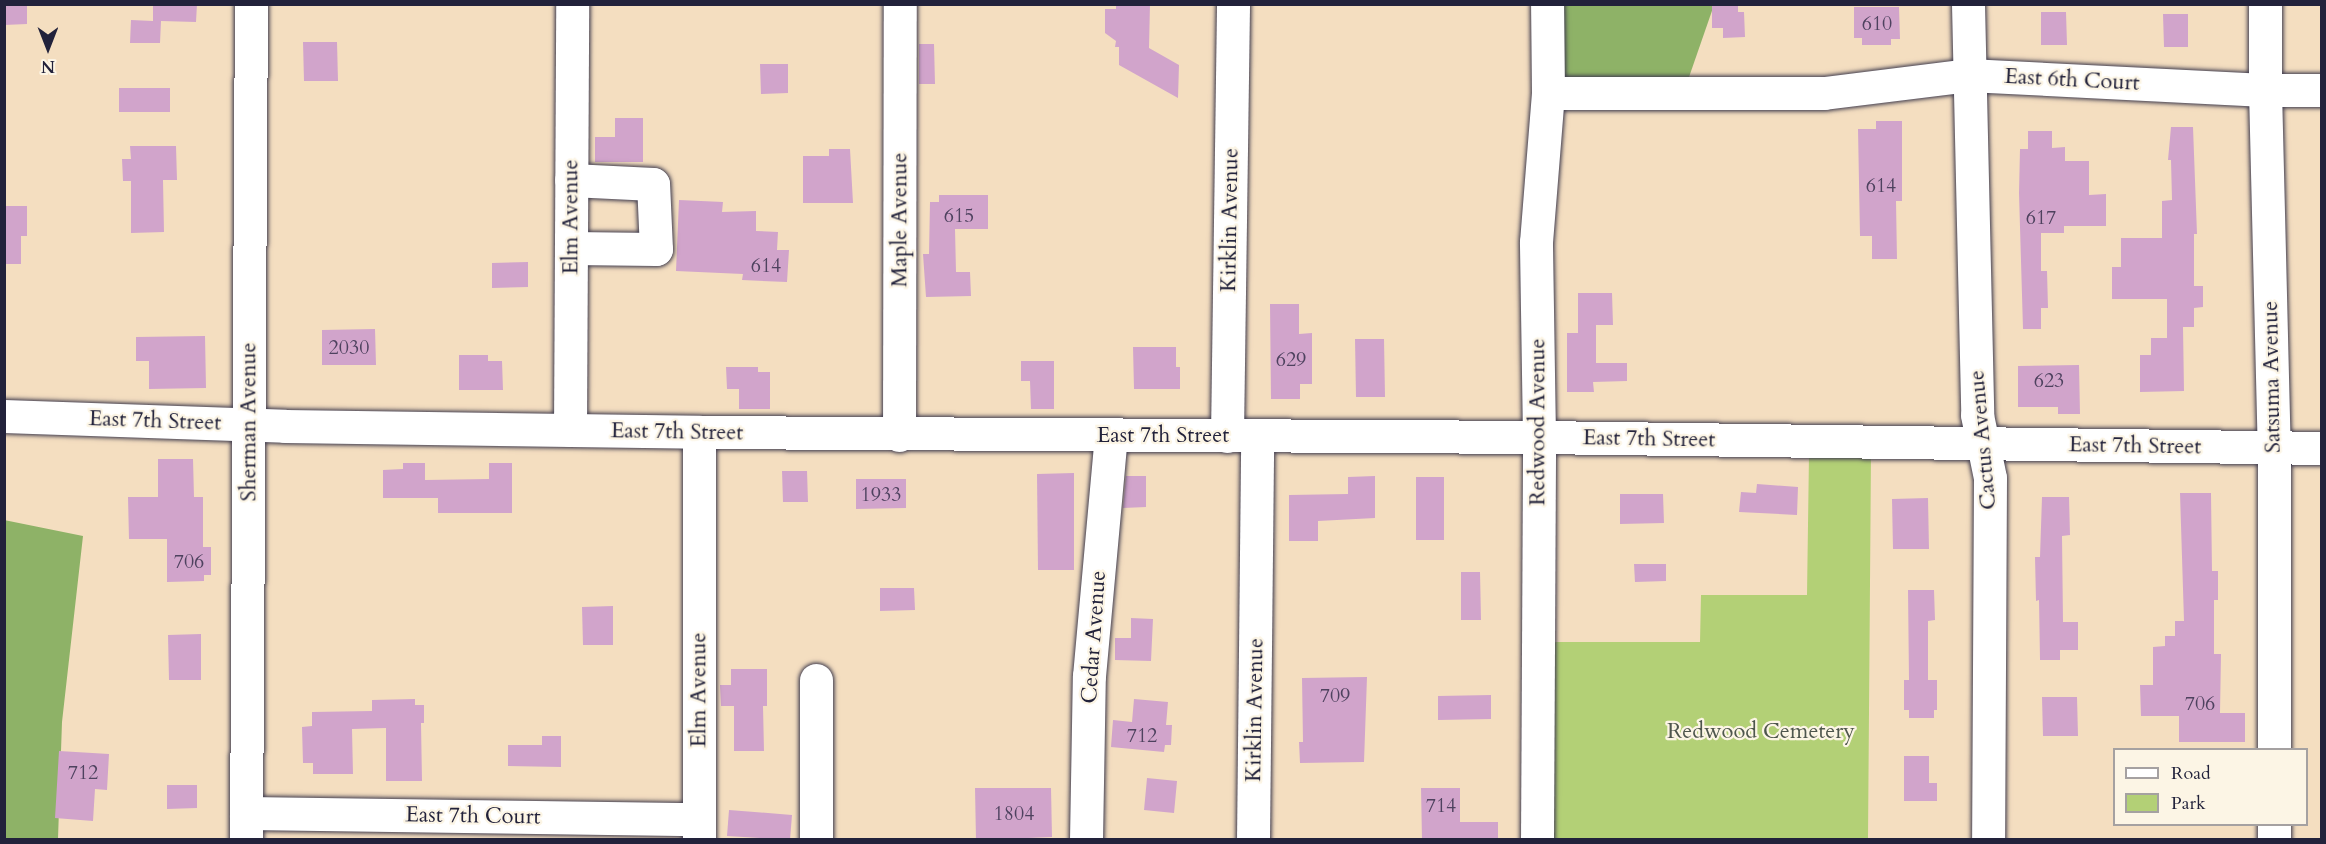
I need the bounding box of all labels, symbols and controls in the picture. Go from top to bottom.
house number: 610 [1862,11,1892,35]
north arrow [18,18,78,78]
text: N [41,55,55,77]
street label: East 6th Court [2004,63,2140,97]
street label: Kirklin Avenue [1216,148,1244,292]
street label: Maple Avenue [887,153,913,287]
street label: Elm Avenue [558,159,584,275]
house number: 614 [1866,173,1896,197]
house number: 615 [944,203,974,227]
house number: 617 [2026,205,2056,229]
house number: 614 [751,253,781,277]
street label: Satsuma Avenue [2257,301,2287,453]
house number: 2030 [329,335,369,359]
street label: Redwood Avenue [1525,338,1551,506]
street label: Sherman Avenue [236,343,262,501]
house number: 629 [1276,347,1306,371]
house number: 623 [2034,368,2064,392]
street label: Cactus Avenue [1964,369,2002,511]
street label: East 7th Street [88,405,222,437]
street label: East 7th Street [611,418,743,446]
street label: East 7th Street [1097,423,1229,449]
street label: East 7th Street [1583,425,1715,453]
street label: East 7th Street [2069,432,2201,460]
house number: 1933 [861,482,901,506]
house number: 706 [174,549,204,573]
street label: Cedar Avenue [1076,570,1112,704]
street label: Elm Avenue [686,632,712,748]
street label: Kirklin Avenue [1241,638,1269,782]
house number: 709 [1320,683,1350,707]
house number: 706 [2185,691,2215,715]
park label: Redwood Cemetery [1667,719,1855,745]
house number: 712 [1127,723,1157,747]
legend [2113,748,2308,826]
house number: 712 [68,760,98,784]
text: Road [2171,761,2211,786]
text: Park [2171,791,2206,816]
house number: 714 [1426,793,1456,817]
house number: 1804 [994,801,1034,825]
street label: East 7th Court [405,802,541,830]

